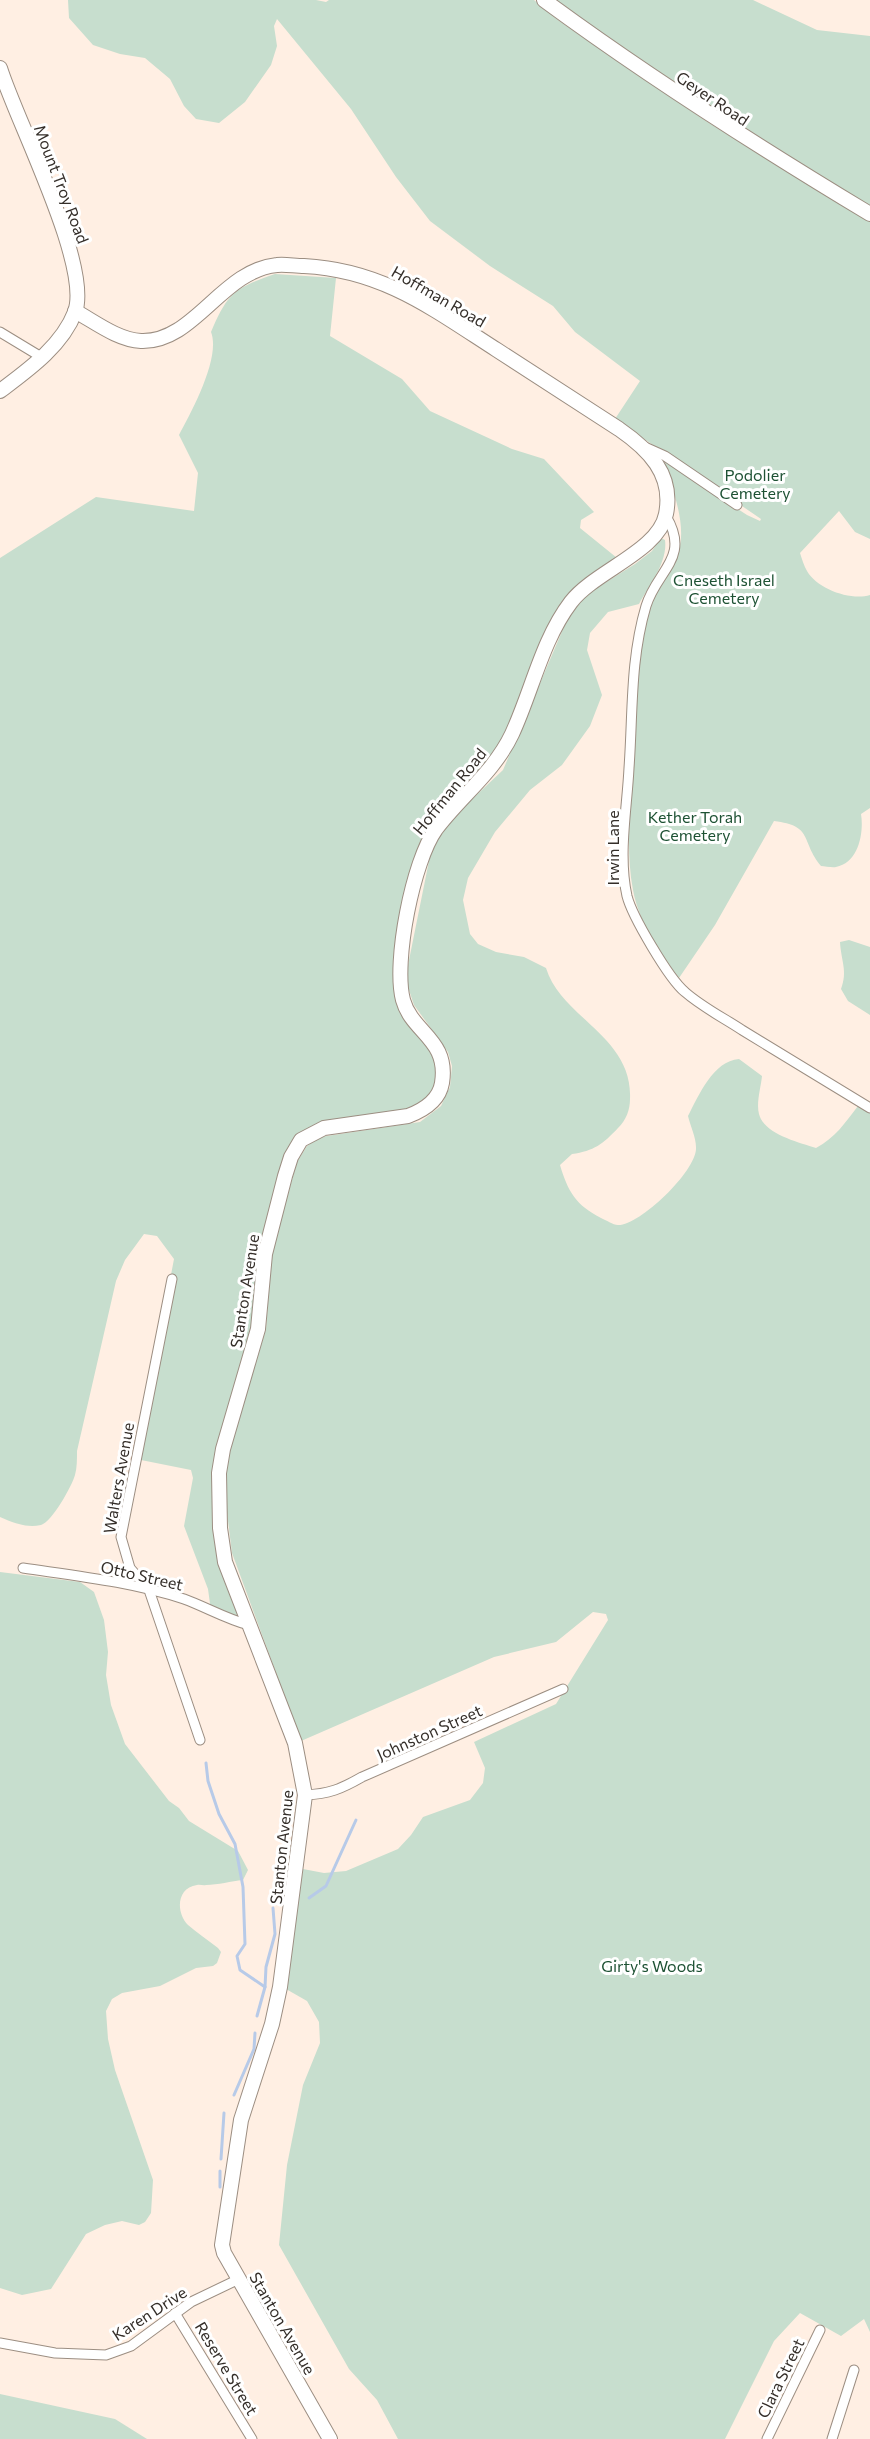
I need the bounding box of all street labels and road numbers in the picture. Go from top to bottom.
street label: Geyer Road [673,67,753,129]
street label: Mount Troy Road [31,122,93,246]
street label: Hoffman Road [389,261,489,331]
street label: Hoffman Road [408,744,490,838]
street label: Irwin Lane [603,810,622,886]
street label: Stanton Avenue [226,1233,262,1349]
street label: Walters Avenue [99,1421,137,1535]
street label: Otto Street [99,1556,185,1594]
street label: Johnston Street [373,1700,485,1764]
street label: Stanton Avenue [266,1789,296,1905]
street label: Stanton Avenue [246,2268,320,2378]
street label: Karen Drive [108,2282,190,2344]
street label: Reserve Street [192,2318,263,2418]
street label: Clara Street [753,2335,808,2421]

